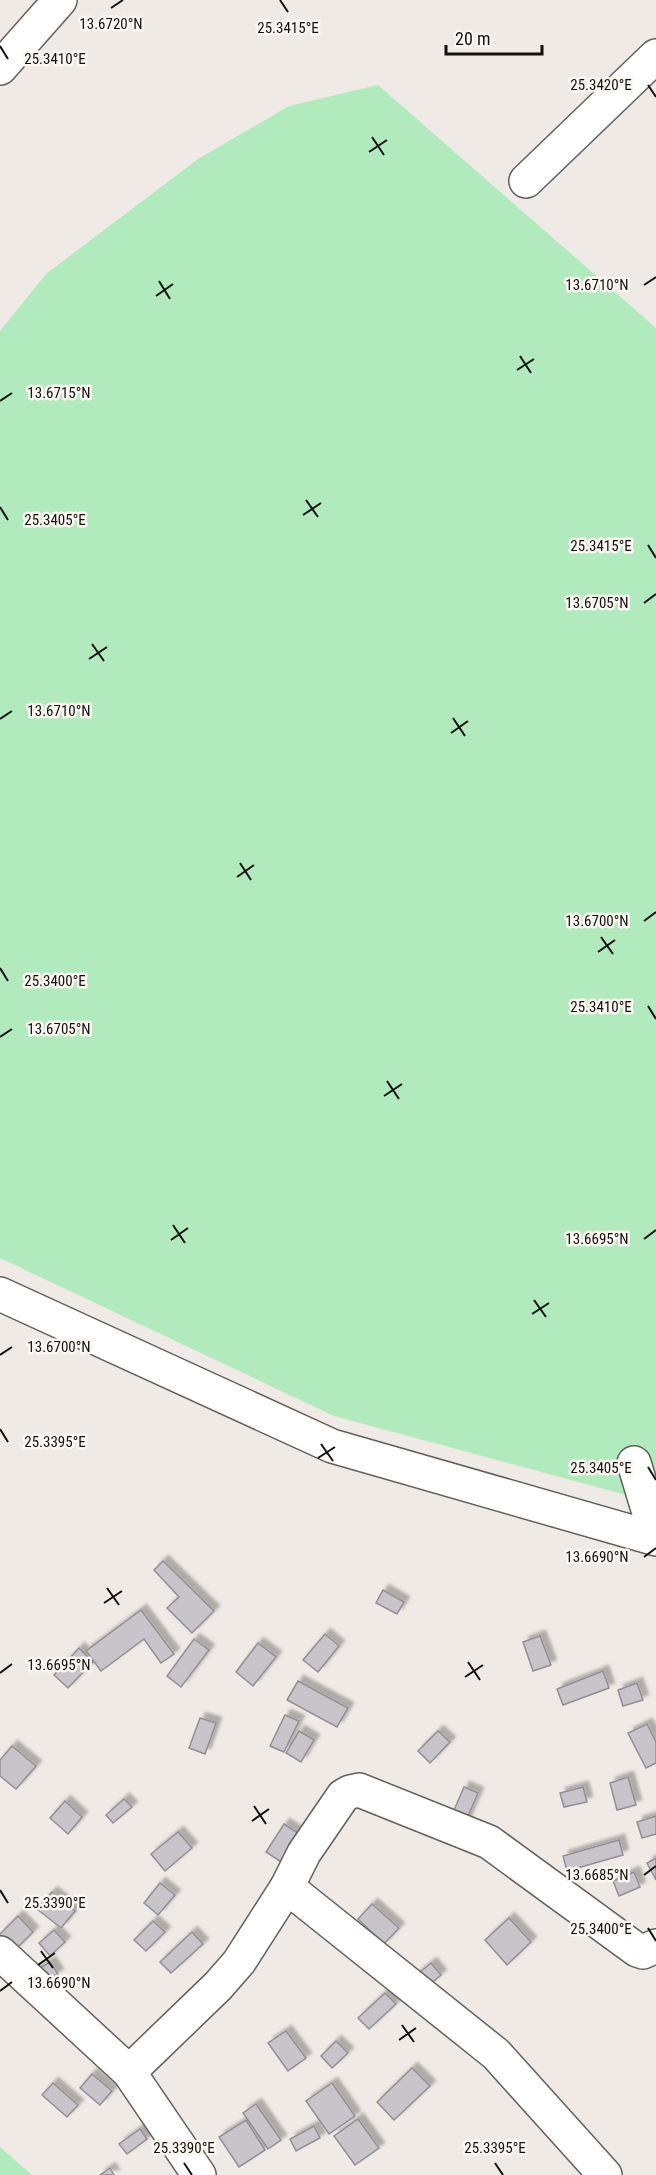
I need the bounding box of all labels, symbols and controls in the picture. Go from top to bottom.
text: 13.6720°N [79,15,143,33]
scale bar [446,18,542,56]
text: 25.3415°E [257,19,319,37]
text: 20 m [455,28,490,49]
text: 25.3410°E [24,50,86,68]
text: 25.3420°E [570,76,632,94]
text: 13.6710°N [565,276,629,294]
text: 13.6715°N [27,384,91,402]
text: 25.3405°E [24,511,86,529]
text: 25.3415°E [570,537,632,555]
text: 13.6705°N [565,594,629,612]
text: 13.6710°N [27,702,91,720]
text: 13.6700°N [565,912,629,930]
text: 25.3400°E [24,972,86,990]
text: 25.3410°E [570,998,632,1016]
text: 13.6705°N [27,1020,91,1038]
text: 13.6695°N [565,1230,629,1248]
text: 13.6700°N [27,1338,91,1356]
text: 25.3395°E [24,1433,86,1451]
text: 25.3405°E [570,1459,632,1477]
text: 13.6690°N [565,1548,629,1566]
text: 13.6695°N [27,1656,91,1674]
text: 13.6685°N [565,1866,629,1884]
text: 25.3390°E [24,1894,86,1912]
text: 25.3400°E [570,1920,632,1938]
text: 13.6690°N [27,1974,91,1992]
text: 25.3390°E [153,2139,215,2157]
text: 25.3395°E [464,2139,526,2157]

